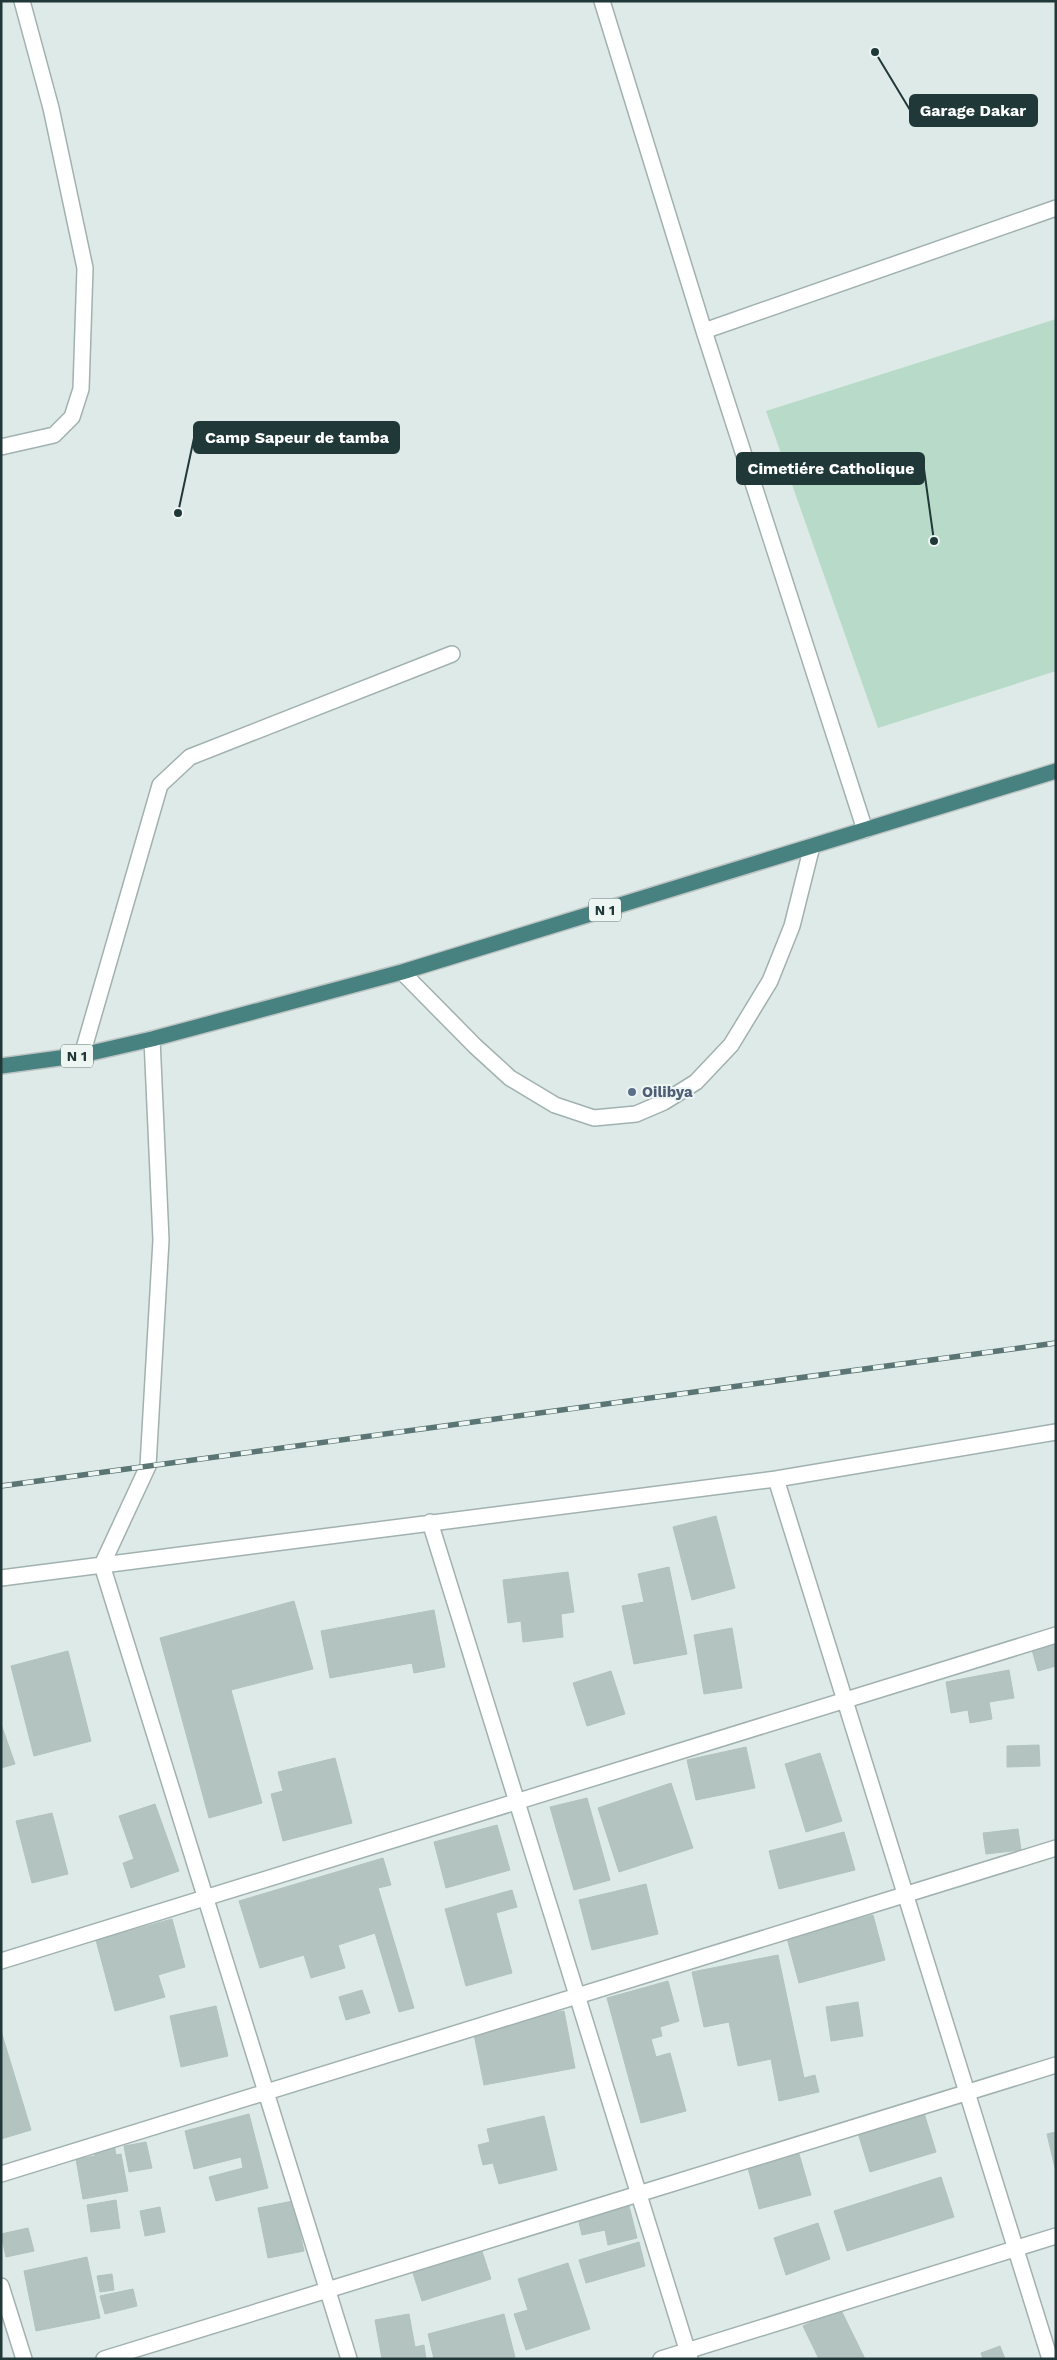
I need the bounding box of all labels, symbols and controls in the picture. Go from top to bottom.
callout: Garage Dakar [910,95,1037,126]
text: Garage Dakar [920,101,1026,120]
callout: Camp Sapeur de tamba [194,422,399,453]
text: Camp Sapeur de tamba [205,428,390,447]
callout: Cimetiére Catholique [737,453,924,484]
text: Cimetiére Catholique [748,459,914,478]
road number: N 1 [589,898,621,922]
road number: N 1 [61,1044,93,1068]
place label: Oilibya [642,1083,693,1101]
marker: Oilibya [626,1086,638,1098]

